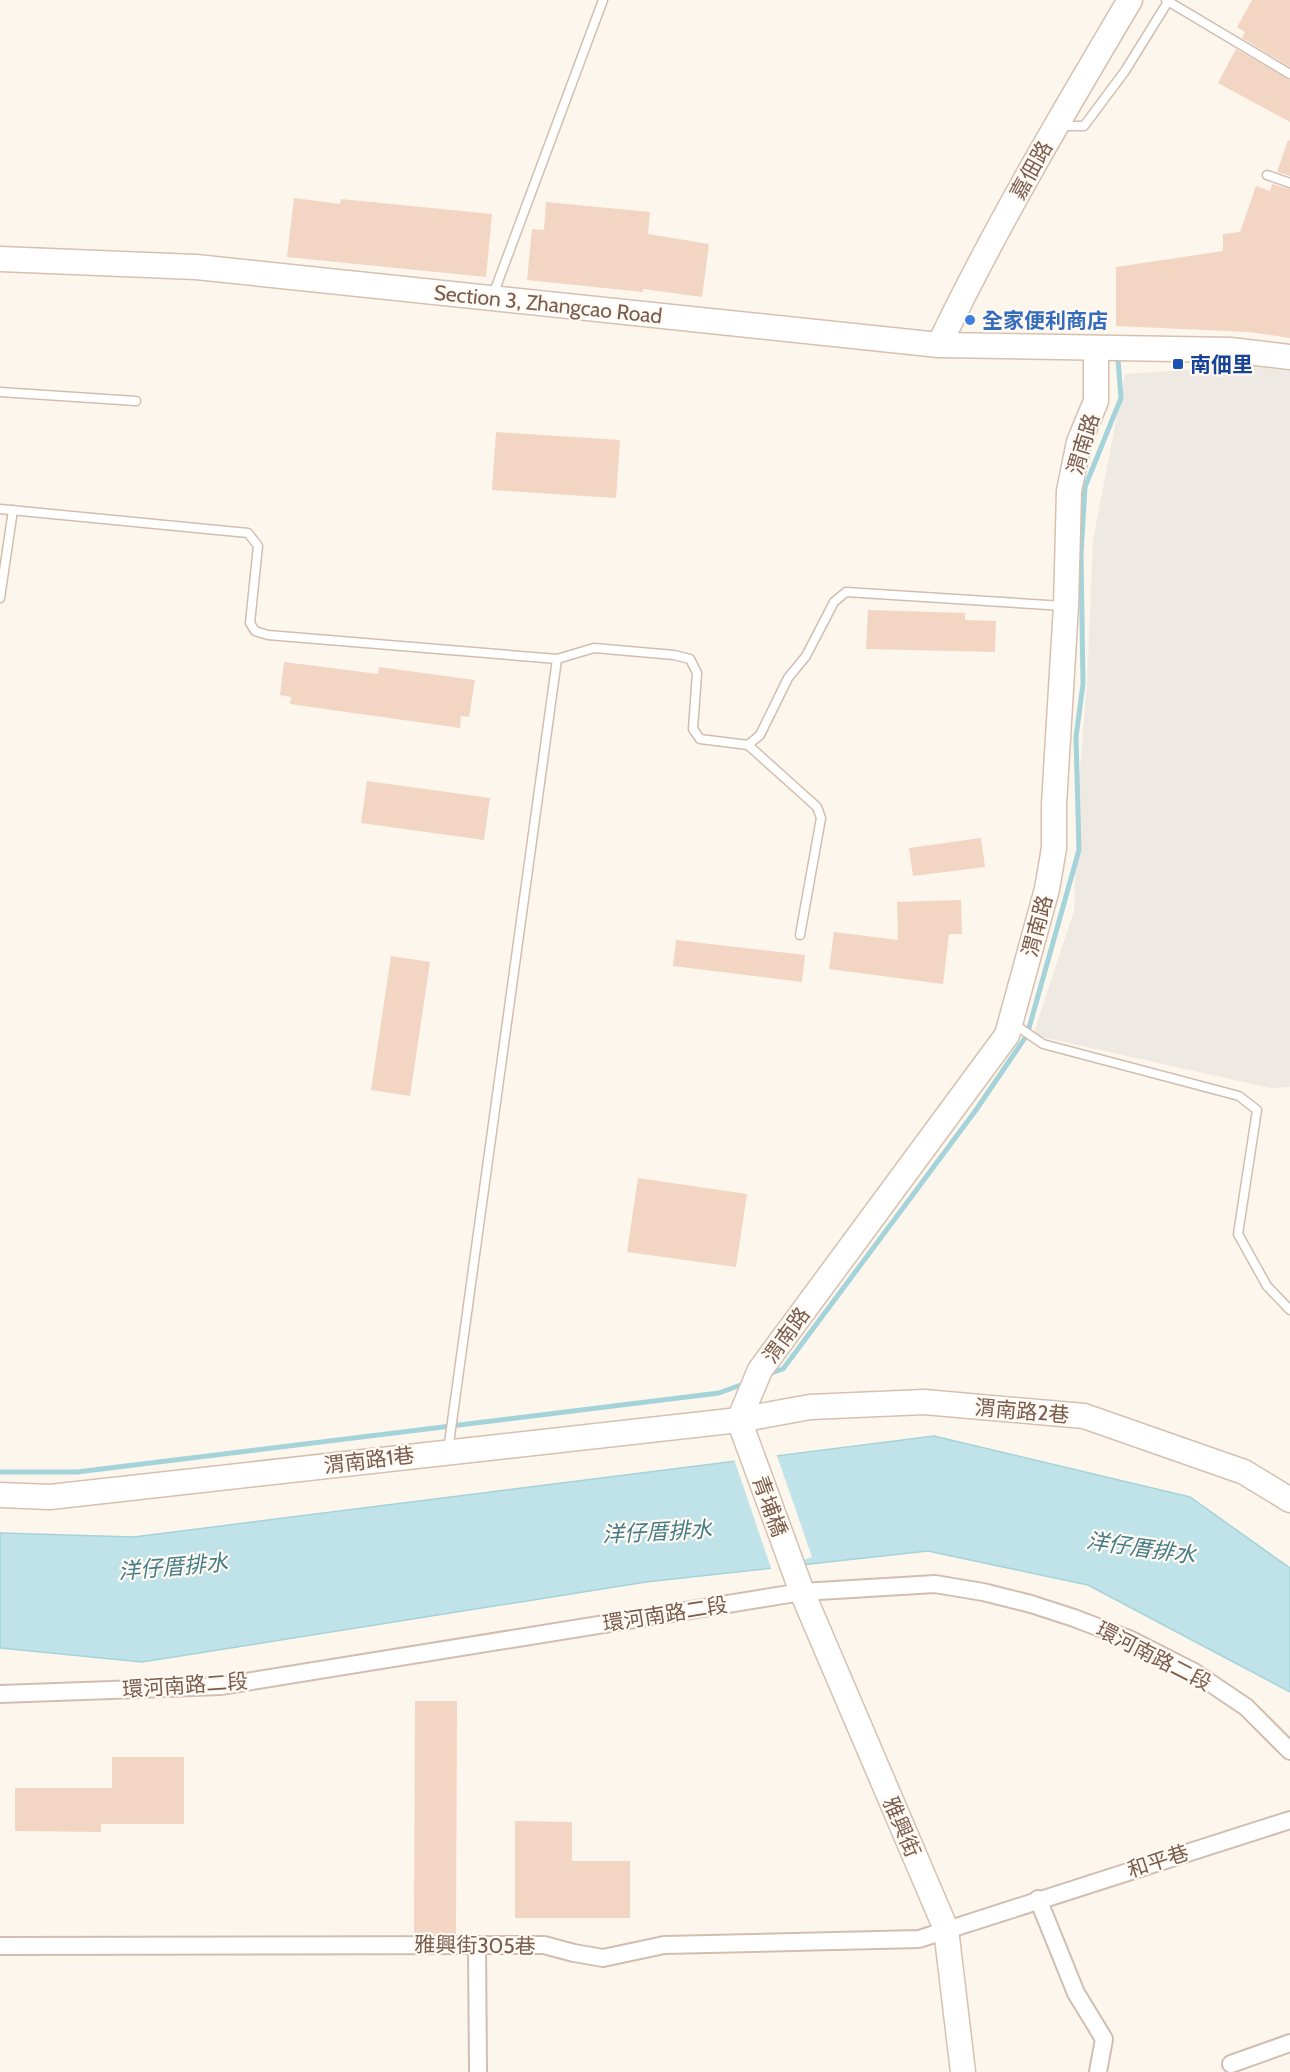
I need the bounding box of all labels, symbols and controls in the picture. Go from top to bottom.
street label: 嘉佃路 [1005,136,1057,204]
street label: Section 3, Zhangcao Road [433,280,663,328]
place label: 全家便利商店 [982,308,1108,333]
marker: 全家便利商店 [963,313,977,327]
place label: 南佃里 [1190,352,1253,377]
marker: 南佃里 [1171,357,1185,371]
street label: 渭南路 [1062,410,1104,478]
street label: 渭南路 [1017,892,1057,960]
street label: 渭南路 [757,1302,815,1368]
street label: 渭南路2巷 [974,1394,1070,1428]
street label: 渭南路1巷 [322,1442,416,1478]
street label: 青埔橋 [747,1472,793,1540]
water label: 洋仔厝排水 [601,1516,714,1548]
water label: 洋仔厝排水 [1085,1527,1198,1569]
water label: 洋仔厝排水 [117,1549,230,1585]
street label: 環河南路二段 [601,1592,729,1636]
street label: 環河南路二段 [1092,1616,1216,1696]
street label: 環河南路二段 [121,1668,249,1702]
street label: 雅興街 [878,1793,926,1861]
street label: 和平巷 [1124,1839,1192,1883]
street label: 雅興街305巷 [414,1931,536,1959]

